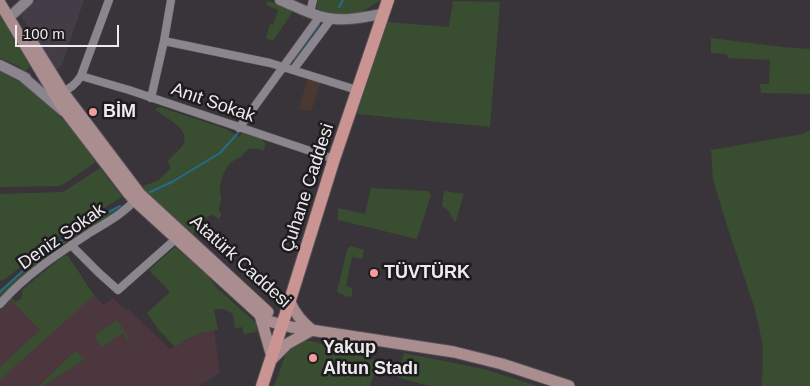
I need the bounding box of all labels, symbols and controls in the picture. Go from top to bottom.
scale bar [18,15,121,47]
text: 100 m [23,25,65,42]
street label: Anıt Sokak [168,79,258,127]
place label: BİM [103,101,136,123]
marker: BİM [87,106,99,118]
street label: Çuhane Caddesi [277,121,339,255]
street label: Deniz Sokak [14,199,110,275]
street label: Atatürk Caddesi [185,211,295,313]
place label: TÜVTÜRK [384,262,470,284]
marker: TÜVTÜRK [368,267,380,279]
place label: Yakup Altun Stadı [323,337,418,379]
marker: Yakup Altun Stadı [307,352,319,364]

